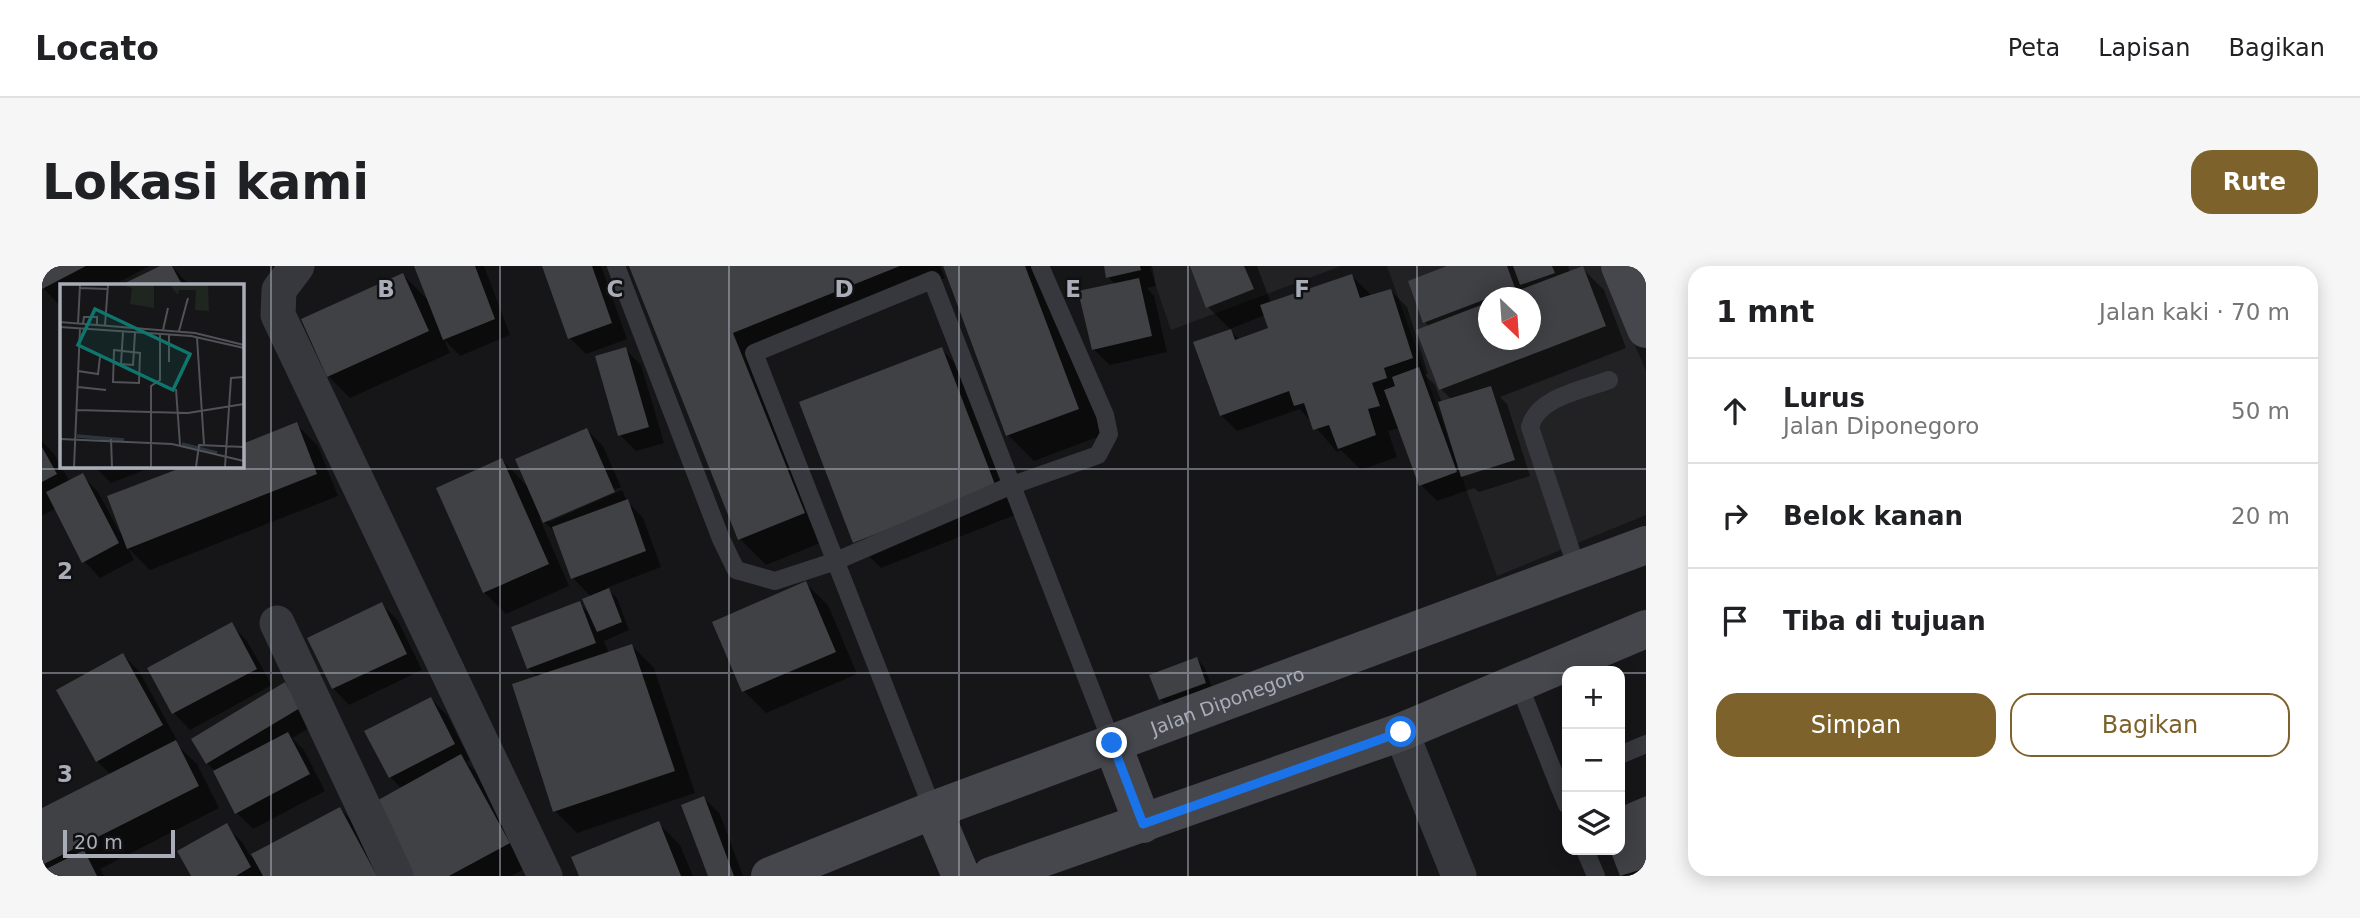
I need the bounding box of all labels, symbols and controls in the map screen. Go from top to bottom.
text: Locato [35,29,159,68]
text: Peta [2008,34,2060,62]
text: Lapisan [2098,34,2191,62]
text: Bagikan [2229,34,2325,62]
button: Rute [2191,150,2318,214]
text: Lokasi kami [42,154,369,211]
text: B [377,276,395,302]
text: C [607,276,623,302]
text: D [834,276,854,302]
text: E [1065,276,1081,302]
text: F [1294,276,1310,302]
inset map [60,284,243,467]
north arrow [1478,287,1541,350]
text: 1 mnt [1716,294,1814,329]
text: Jalan kaki · 70 m [2099,299,2290,325]
text: Lurus [1783,383,1865,413]
icon: ahead [1716,392,1754,430]
text: 50 m [2231,398,2290,424]
text: Jalan Diponegoro [1783,413,1979,439]
icon: right [1716,497,1754,535]
text: Belok kanan [1783,501,1963,531]
text: 20 m [2231,503,2290,529]
text: 2 [57,558,73,584]
icon: arrive [1716,602,1754,640]
text: Tiba di tujuan [1783,606,1986,636]
street label: Jalan Diponegoro [1147,662,1307,740]
map controls [1562,666,1625,855]
button: + [1562,666,1625,729]
button: Simpan [1716,693,1996,757]
button: Bagikan [2010,693,2290,757]
route start [1385,716,1416,747]
route end [1096,727,1127,758]
button: − [1562,729,1625,792]
text: 3 [57,761,73,787]
button: layers [1562,792,1625,855]
scale bar [63,827,175,859]
text: 20 m [74,831,123,853]

